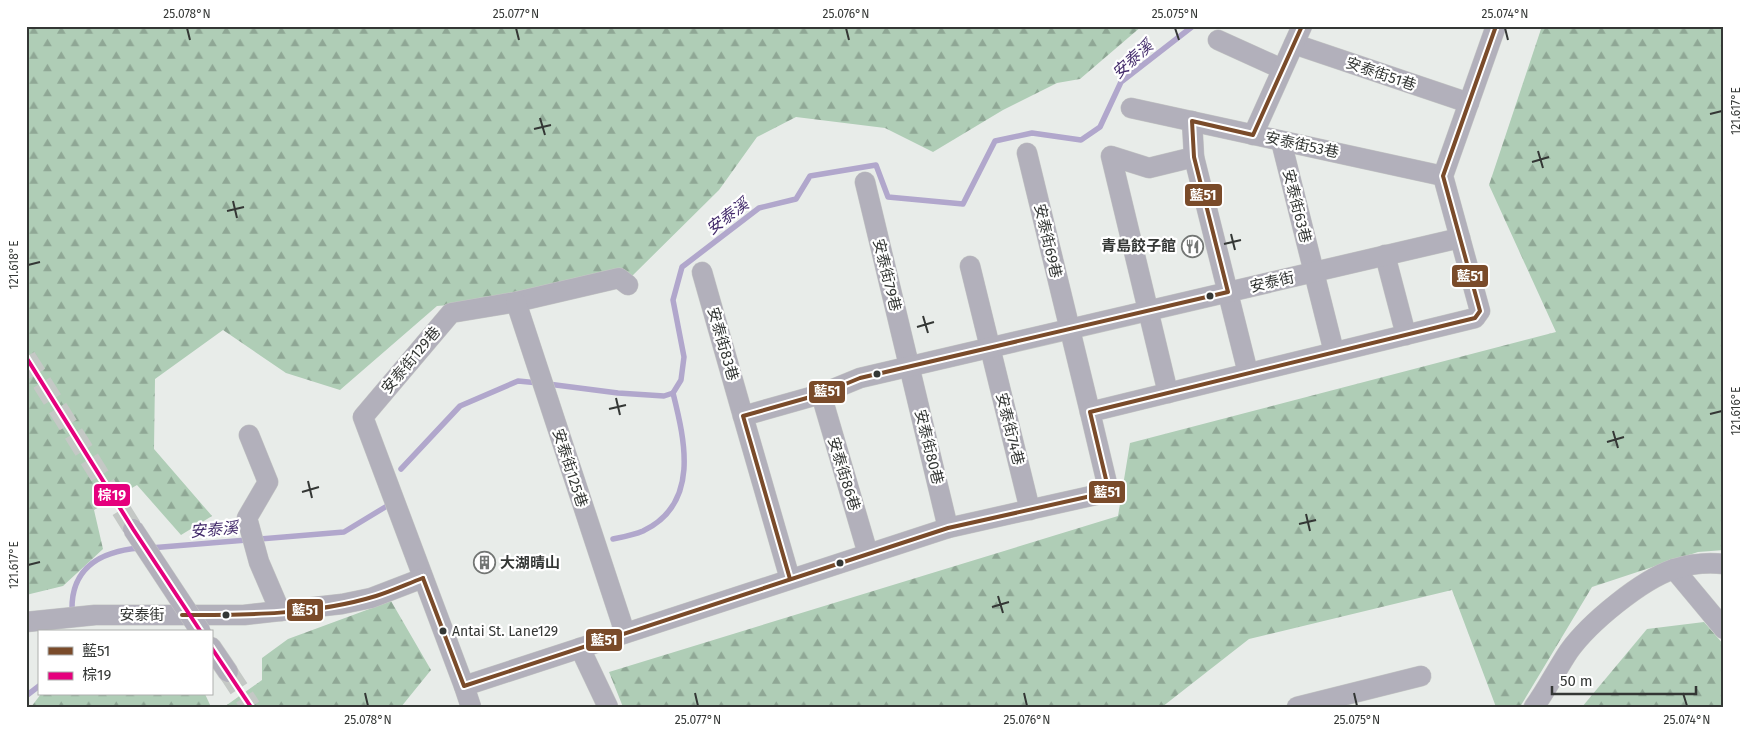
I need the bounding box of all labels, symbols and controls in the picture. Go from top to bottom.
text: 25.078°N [163,7,211,21]
text: 25.077°N [493,7,539,21]
text: 25.076°N [823,7,869,21]
text: 25.075°N [1152,7,1198,21]
text: 25.074°N [1482,7,1528,21]
water label: 安泰溪 [1108,35,1158,82]
street label: 安泰街51巷 [1343,54,1419,94]
text: 121.617°E [1729,87,1743,135]
street label: 安泰街53巷 [1263,128,1341,162]
street label: 安泰街63巷 [1279,167,1315,245]
line badge: 藍51 [1184,183,1223,207]
text: 藍51 [1189,187,1217,204]
water label: 安泰溪 [702,193,754,238]
street label: 安泰街69巷 [1031,202,1065,280]
restaurant icon: 青島餃子館 [1180,234,1204,258]
street label: 安泰街79巷 [869,237,905,313]
place label: 青島餃子館 [1101,237,1176,255]
text: 121.618°E [7,240,21,290]
line badge: 藍51 [1451,264,1489,288]
street label: 安泰街 [1248,268,1296,296]
text: 藍51 [1456,268,1484,285]
unlabelled marker [1205,291,1215,301]
street label: 安泰街83巷 [704,305,742,383]
street label: 安泰街129巷 [378,323,444,397]
unlabelled marker [872,369,882,379]
line badge: 藍51 [808,380,846,404]
text: 藍51 [813,383,841,400]
text: 121.616°E [1729,387,1743,435]
street label: 安泰街74巷 [992,391,1028,467]
street label: 安泰街80巷 [911,408,947,486]
street label: 安泰街125巷 [549,426,591,510]
street label: 安泰街86巷 [824,435,864,513]
line badge: 藍51 [1088,480,1126,504]
line badge: 棕19 [93,483,131,507]
text: 藍51 [1093,484,1121,501]
text: 棕19 [98,487,126,504]
water label: 安泰溪 [189,518,241,541]
text: 121.617°E [7,541,21,589]
building icon: 大湖晴山 [472,551,496,575]
place label: 大湖晴山 [500,554,560,572]
unlabelled marker [835,558,845,568]
line badge: 藍51 [286,598,324,622]
text: 藍51 [291,602,319,619]
street label: 安泰街 [119,606,165,624]
unlabelled marker [221,610,231,620]
place label: Antai St. Lane129 [452,623,558,640]
marker: Antai St. Lane129 [438,626,448,636]
line badge: 藍51 [585,628,623,652]
legend [38,630,212,696]
text: 藍51 [590,632,618,649]
text: 藍51 [82,642,110,660]
scale bar [1552,663,1696,695]
text: 棕19 [82,666,111,684]
text: 50 m [1560,672,1593,690]
text: 25.078°N [344,713,392,727]
text: 25.077°N [675,713,721,727]
text: 25.076°N [1004,713,1050,727]
text: 25.075°N [1334,713,1380,727]
text: 25.074°N [1664,713,1710,727]

